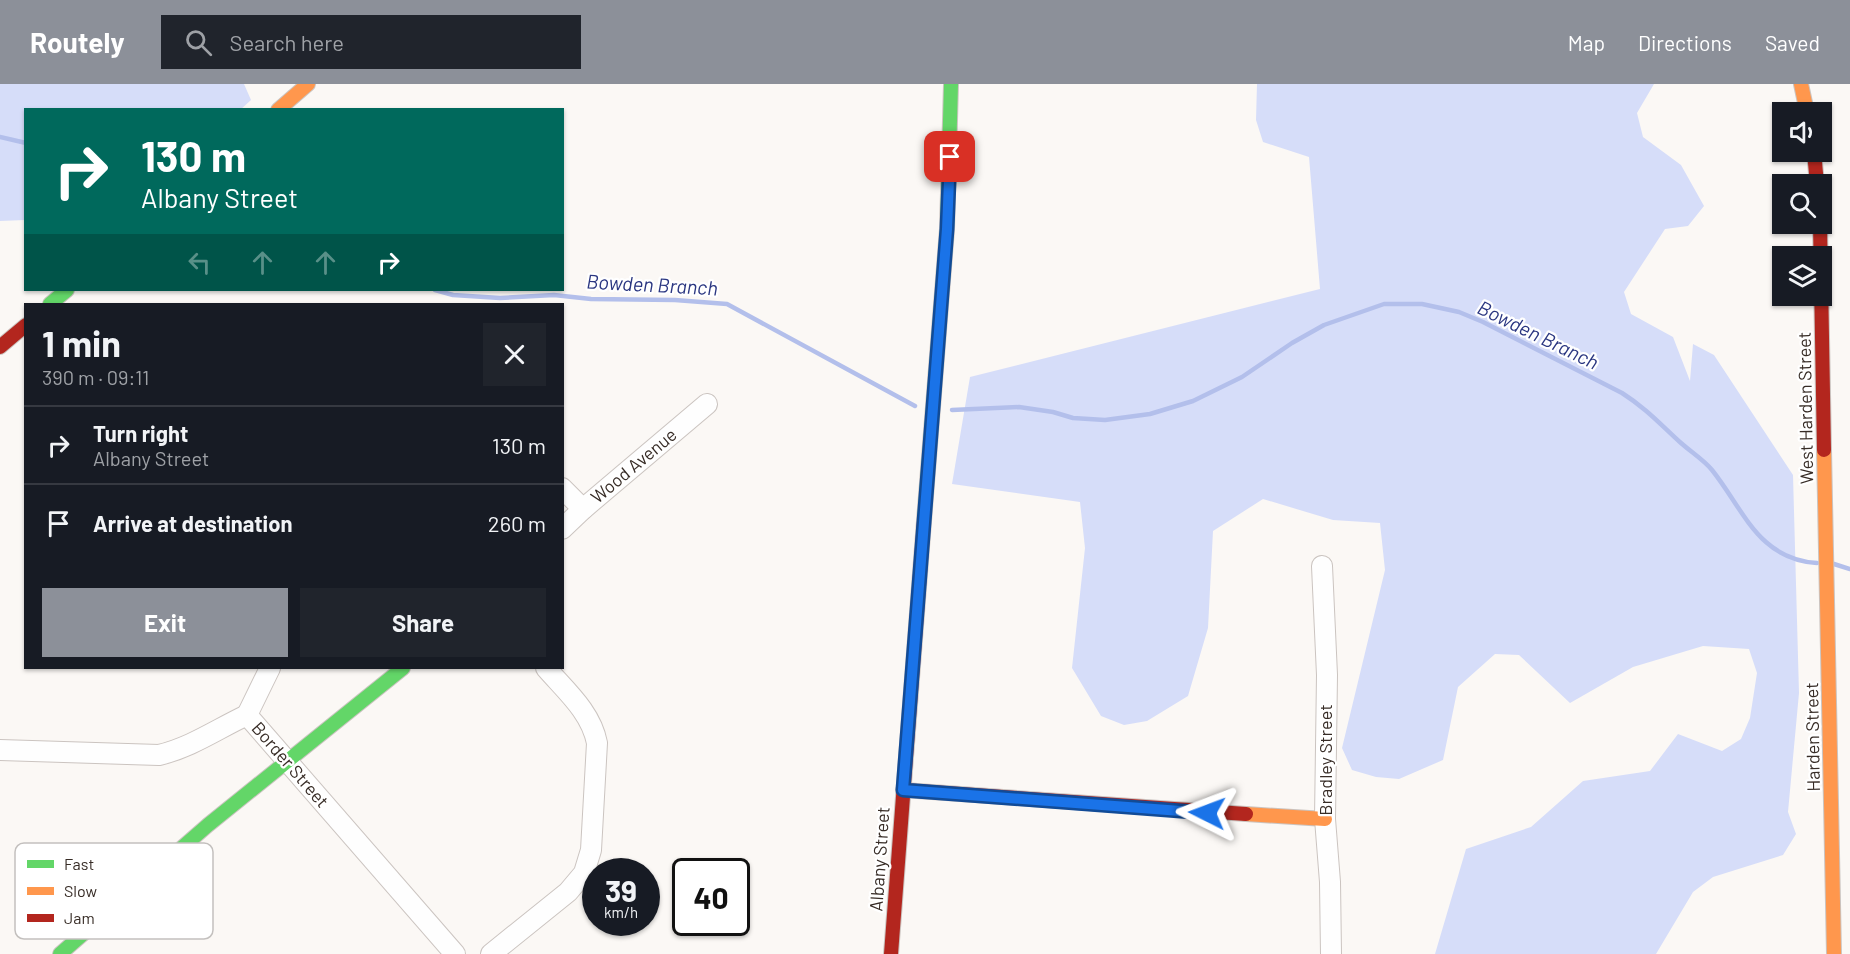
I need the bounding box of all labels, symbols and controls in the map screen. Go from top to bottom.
search box [161,15,581,69]
text: Routely [30,25,125,59]
icon: search [182,26,215,59]
text: Search here [230,29,344,55]
text: Map [1568,30,1605,55]
text: Directions [1638,30,1732,55]
text: Saved [1765,30,1820,55]
map controls [1772,102,1832,306]
button: sound [1772,102,1832,162]
text: 130 m [141,130,246,180]
pin [924,131,975,182]
icon: right [42,132,120,210]
icon: arrive [933,140,966,173]
button: search [1772,174,1832,234]
text: Albany Street [141,181,298,213]
icon: left [183,246,216,279]
icon: ahead [246,246,279,279]
icon: ahead [309,246,342,279]
icon: right [372,246,405,279]
button: layers [1772,246,1832,306]
water label: Bowden Branch [586,269,718,299]
water label: Bowden Branch [1474,294,1603,374]
text: 1 min [42,321,121,364]
button: close [483,323,546,386]
street label: West Harden Street [1793,332,1817,484]
text: 390 m · 09:11 [42,365,149,389]
text: Turn right [93,420,188,446]
street label: Wood Avenue [586,423,681,507]
icon: right [42,429,75,462]
text: 130 m [492,432,546,458]
text: Albany Street [93,446,209,470]
icon: arrive [42,507,75,540]
text: Arrive at destination [93,510,292,536]
text: 260 m [488,510,546,536]
button: Exit [42,588,288,657]
button: Share [300,588,546,657]
street label: Harden Street [1800,682,1824,792]
street label: Bradley Street [1314,704,1336,816]
street label: Border Street [248,717,334,812]
position arrow [1175,781,1239,845]
street label: Albany Street [864,806,894,912]
legend [15,843,213,939]
text: Fast [64,854,94,873]
speed limit sign: 40 [672,858,750,936]
text: 39 [605,872,637,908]
text: Slow [64,881,97,900]
text: km/h [604,903,638,921]
text: Jam [64,908,95,927]

